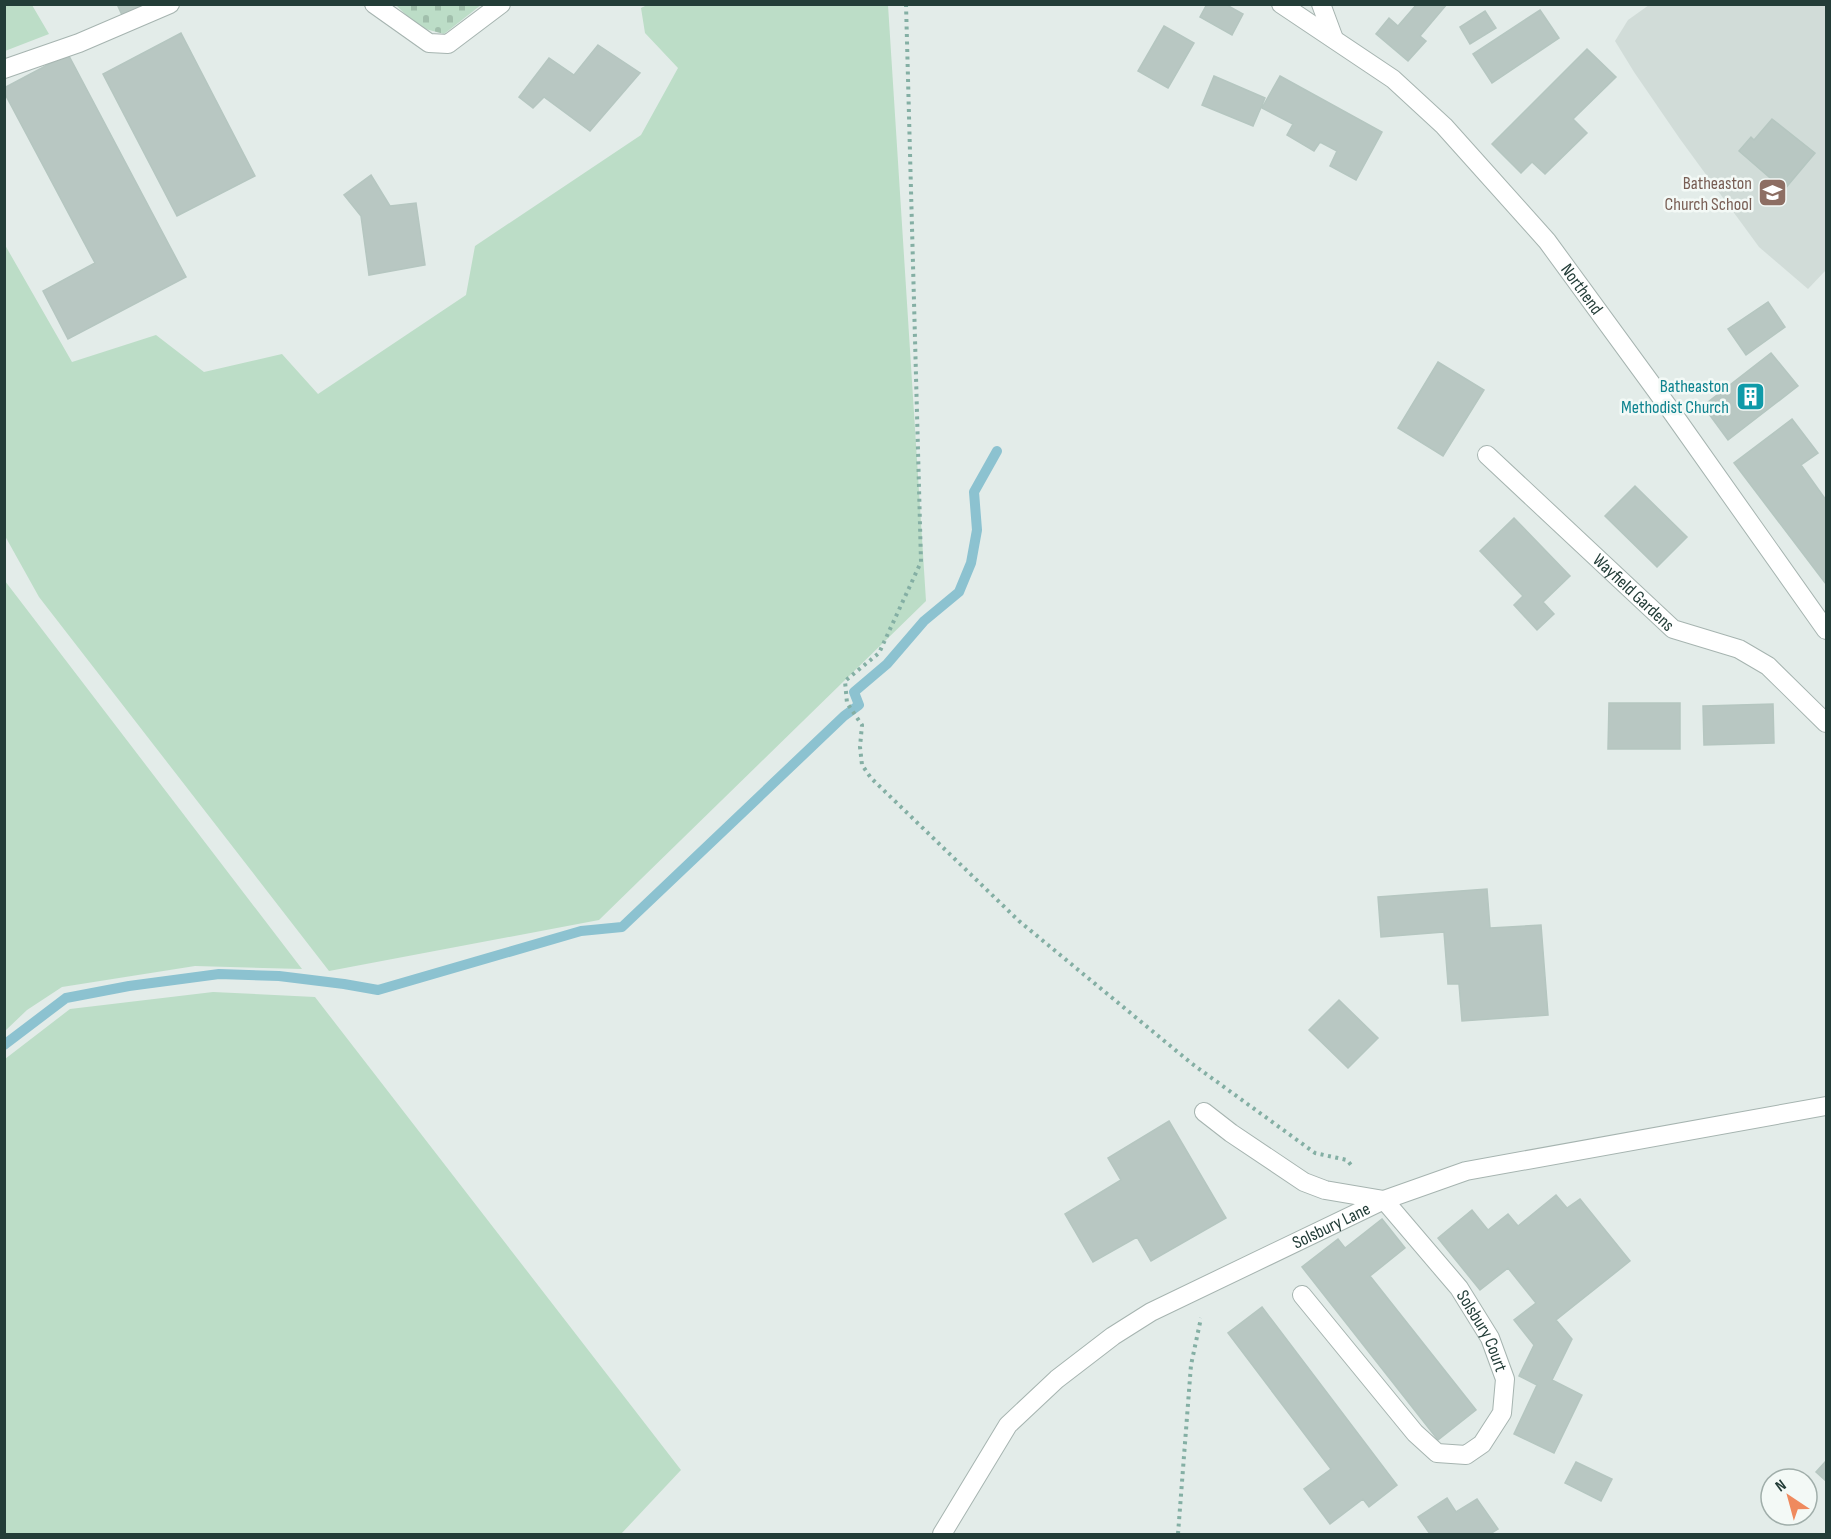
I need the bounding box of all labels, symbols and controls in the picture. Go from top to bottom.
place label: Batheaston Church School [1665,173,1752,215]
school or university icon: Batheaston Church School [1757,177,1789,209]
street label: Northend [1556,260,1607,319]
place label: Batheaston Methodist Church [1621,376,1729,418]
building icon: Batheaston Methodist Church [1734,380,1766,412]
street label: Wayfield Gardens [1588,550,1678,636]
street label: Solsbury Lane [1289,1198,1374,1253]
street label: Solsbury Court [1452,1286,1512,1375]
north arrow [1759,1467,1819,1527]
text: N [1772,1476,1790,1496]

